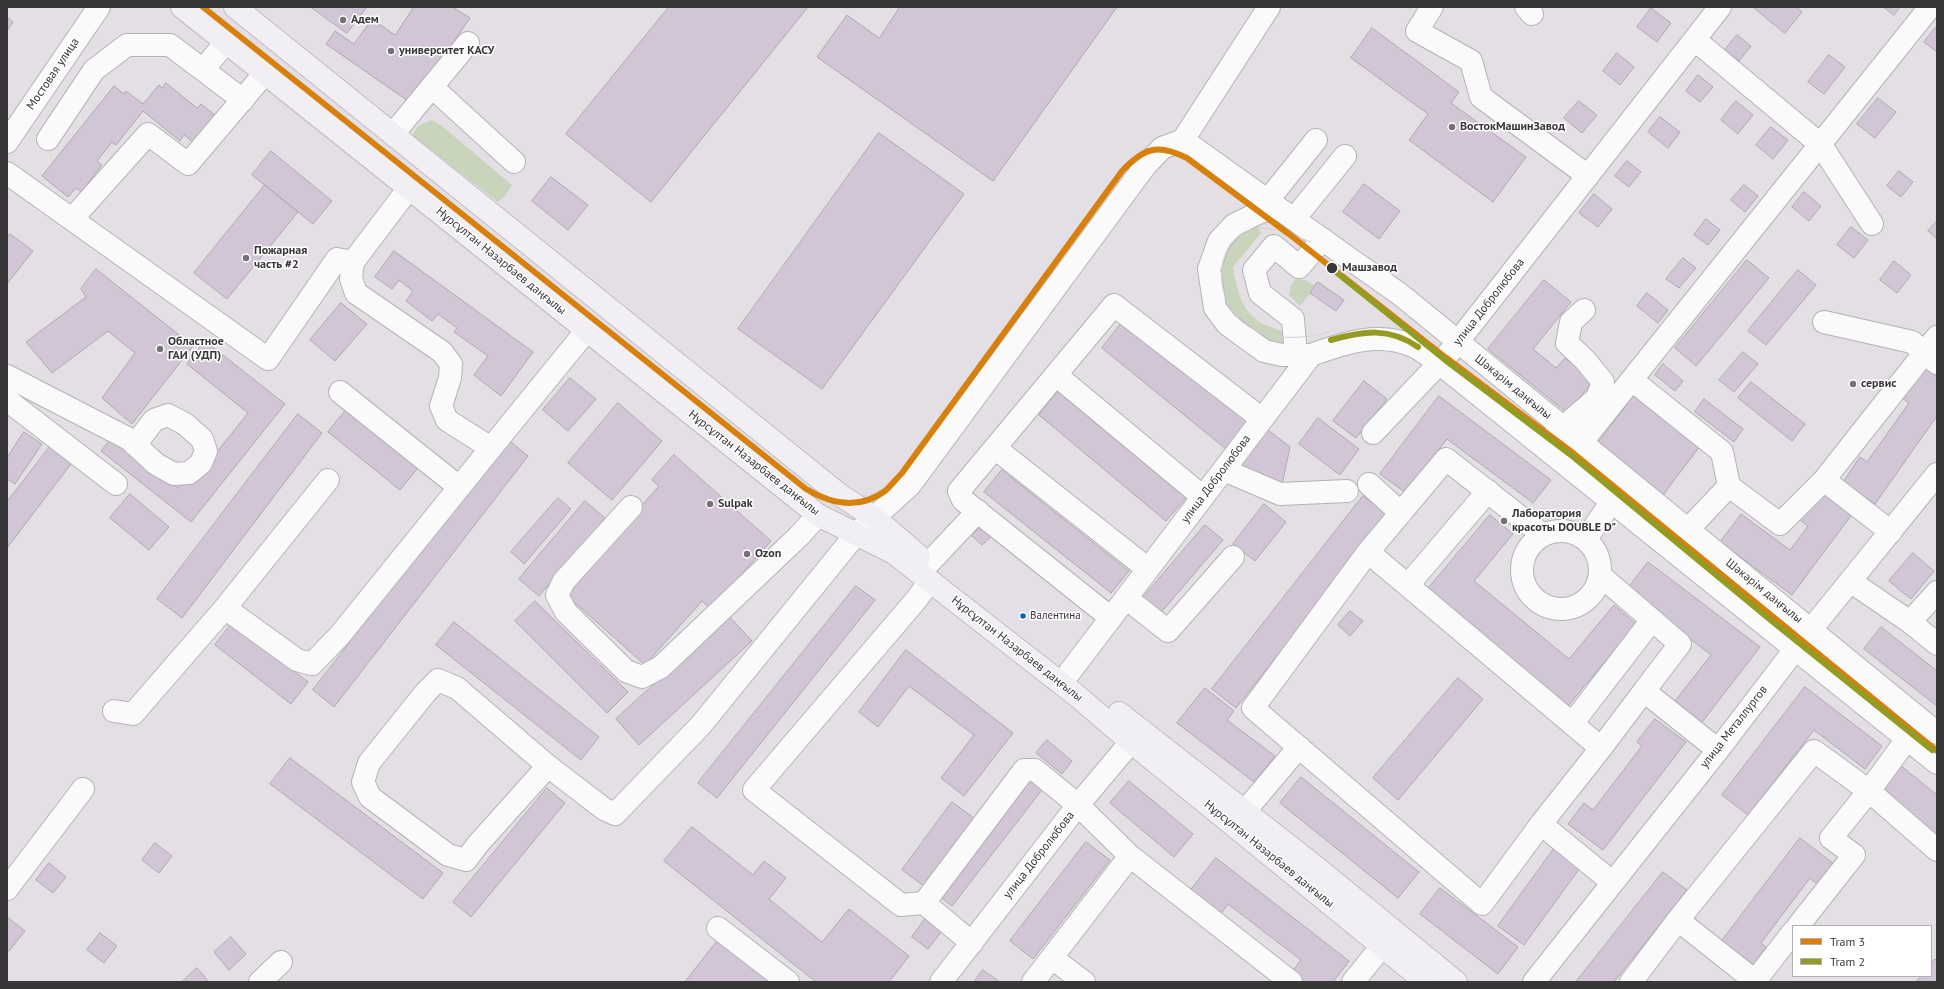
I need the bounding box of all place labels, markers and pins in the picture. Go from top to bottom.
place label: Адем [351,13,379,27]
marker: Адем [338,15,348,25]
place label: университет КАСУ [399,44,494,58]
marker: университет КАСУ [386,46,396,56]
place label: ВостокМашинЗавод [1460,120,1565,134]
marker: ВостокМашинЗавод [1447,122,1457,132]
place label: Пожарная часть #2 [254,244,307,272]
marker: Пожарная часть #2 [241,253,251,263]
marker: Машзавод [1325,261,1339,275]
place label: Машзавод [1342,261,1397,275]
place label: Областное ГАИ (УДП) [168,335,224,363]
marker: Областное ГАИ (УДП) [155,344,165,354]
place label: сервис [1861,377,1896,391]
marker: сервис [1848,379,1858,389]
place label: Sulpak [718,497,753,511]
marker: Sulpak [705,499,715,509]
place label: Лаборатория красоты DOUBLE D" [1512,507,1616,535]
marker: Лаборатория красоты DOUBLE D" [1499,516,1509,526]
place label: Ozon [755,547,781,561]
marker: Ozon [742,549,752,559]
place label: Валентина [1030,609,1081,623]
marker: Валентина [1018,611,1028,621]

